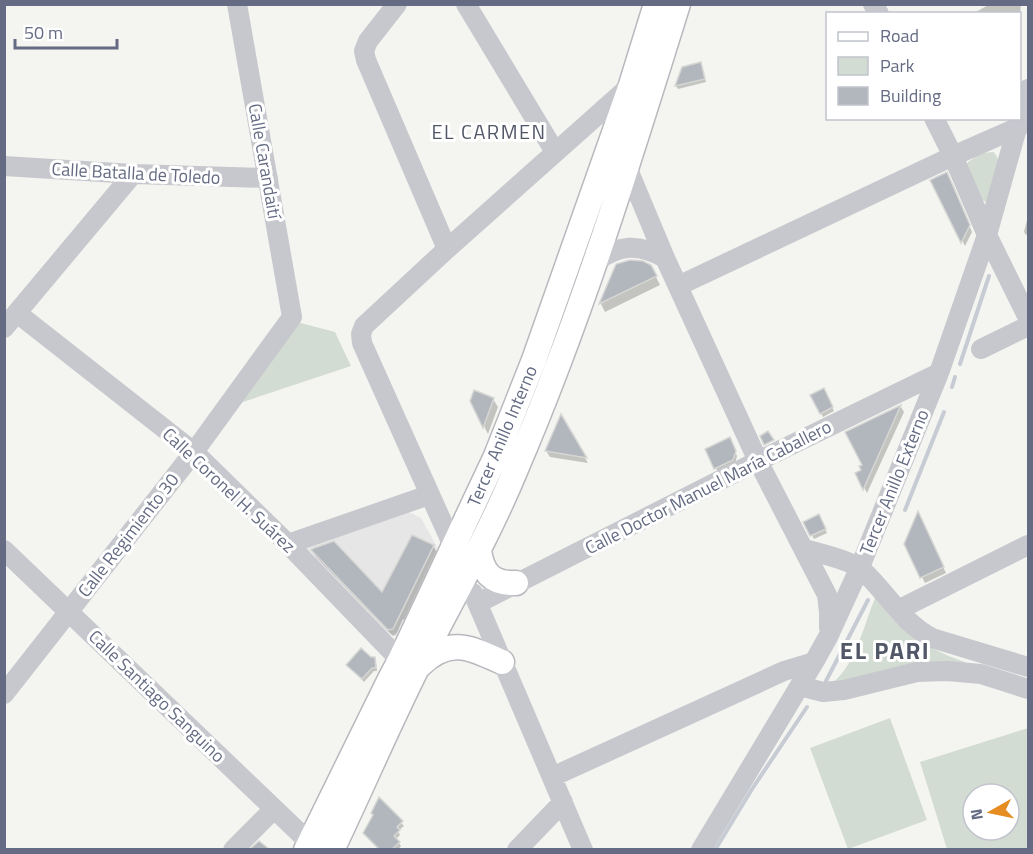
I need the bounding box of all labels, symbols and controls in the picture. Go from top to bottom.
scale bar [15,12,117,50]
legend [826,12,1021,120]
text: 50 m [24,19,63,46]
text: Road [880,22,919,49]
text: Park [880,52,915,79]
text: Building [880,82,941,109]
street label: Calle Carandaití [242,101,289,223]
district label: EL CARMEN [431,116,547,147]
street label: Calle Batalla de Toledo [51,155,221,191]
street label: Tercer Anillo Interno [460,361,544,511]
street label: Tercer Anillo Externo [852,405,936,559]
street label: Calle Doctor Manuel María Caballero [580,413,836,561]
street label: Calle Coronel H. Suárez [156,421,302,559]
street label: Calle Regimiento 30 [71,467,185,603]
street label: Calle Santiago Sanguino [83,623,231,769]
district label: EL PARI [840,632,930,668]
north arrow [961,782,1021,842]
text: N [963,807,989,822]

